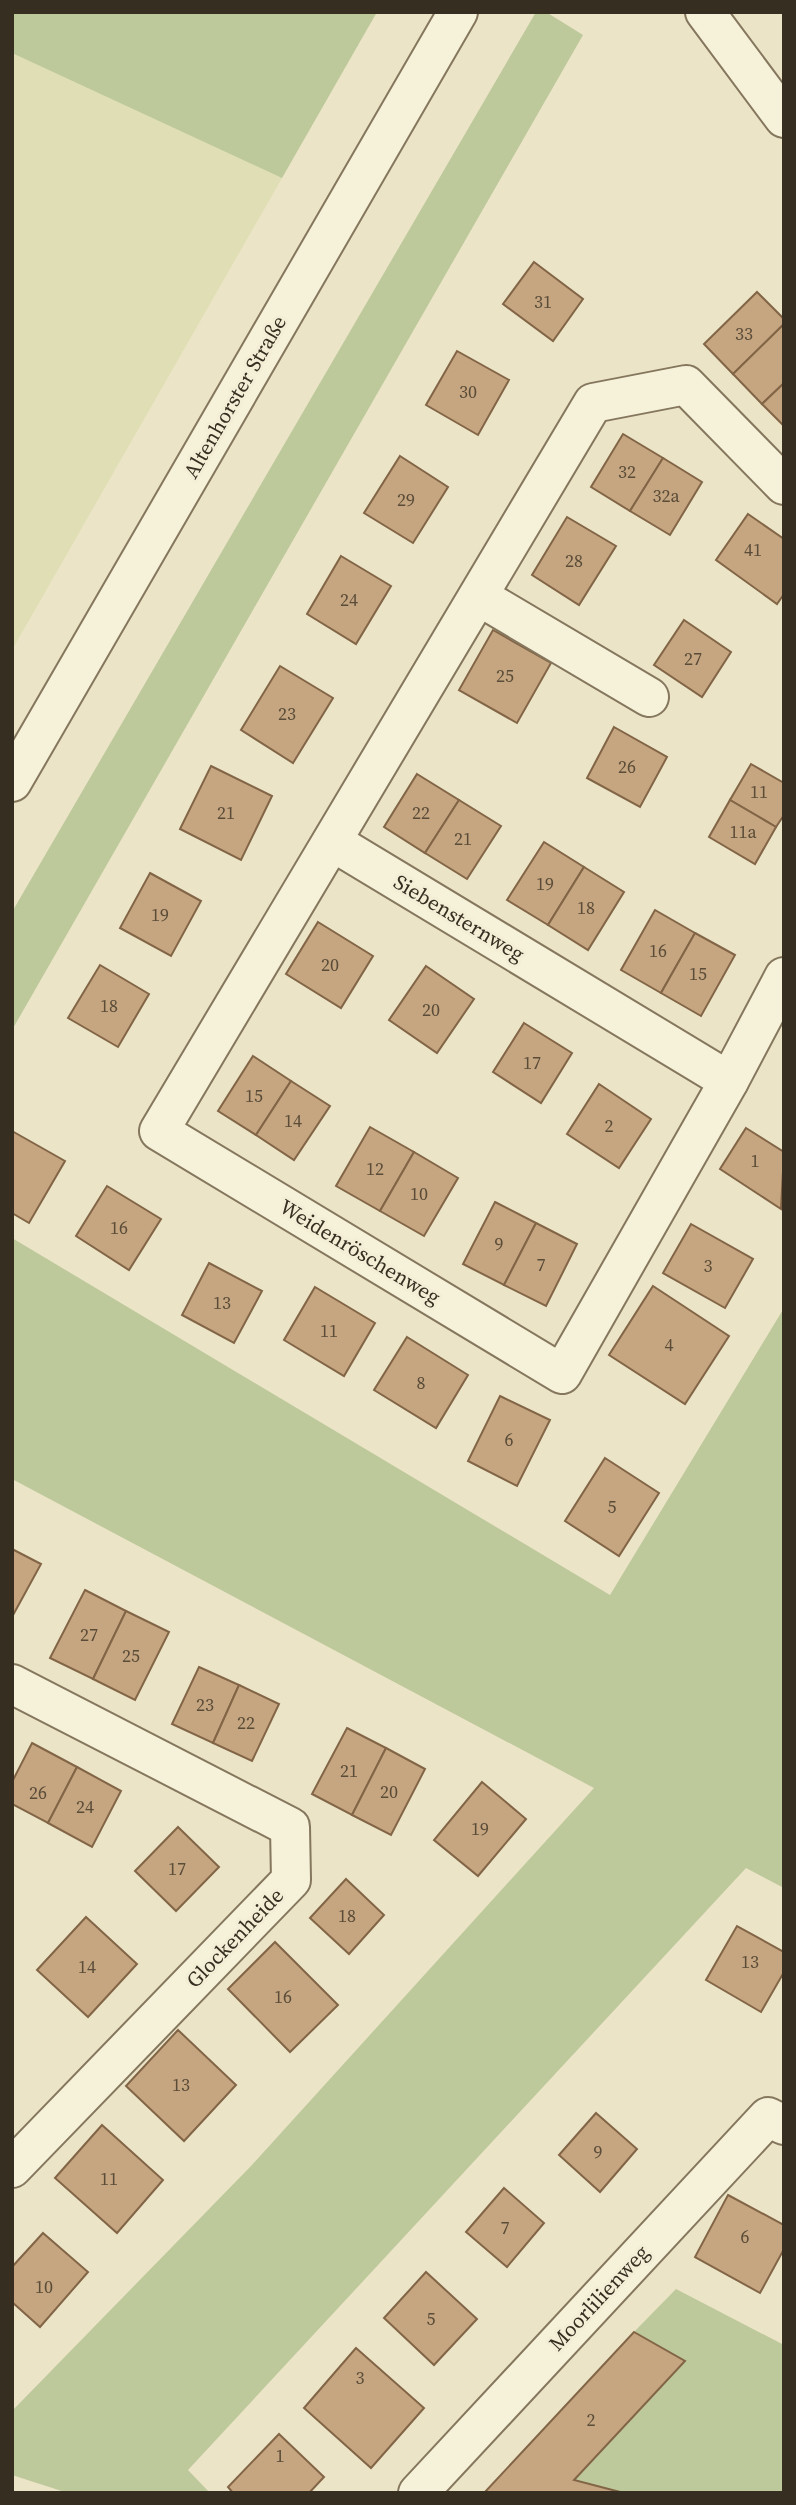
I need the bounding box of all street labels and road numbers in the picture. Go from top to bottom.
street label: Altenhorster Straße [176,310,293,483]
street label: Siebensternweg [388,867,530,968]
street label: Weidenröschenweg [274,1192,446,1311]
street label: Glockenheide [179,1881,290,1994]
street label: Moorlilienweg [542,2238,655,2357]

